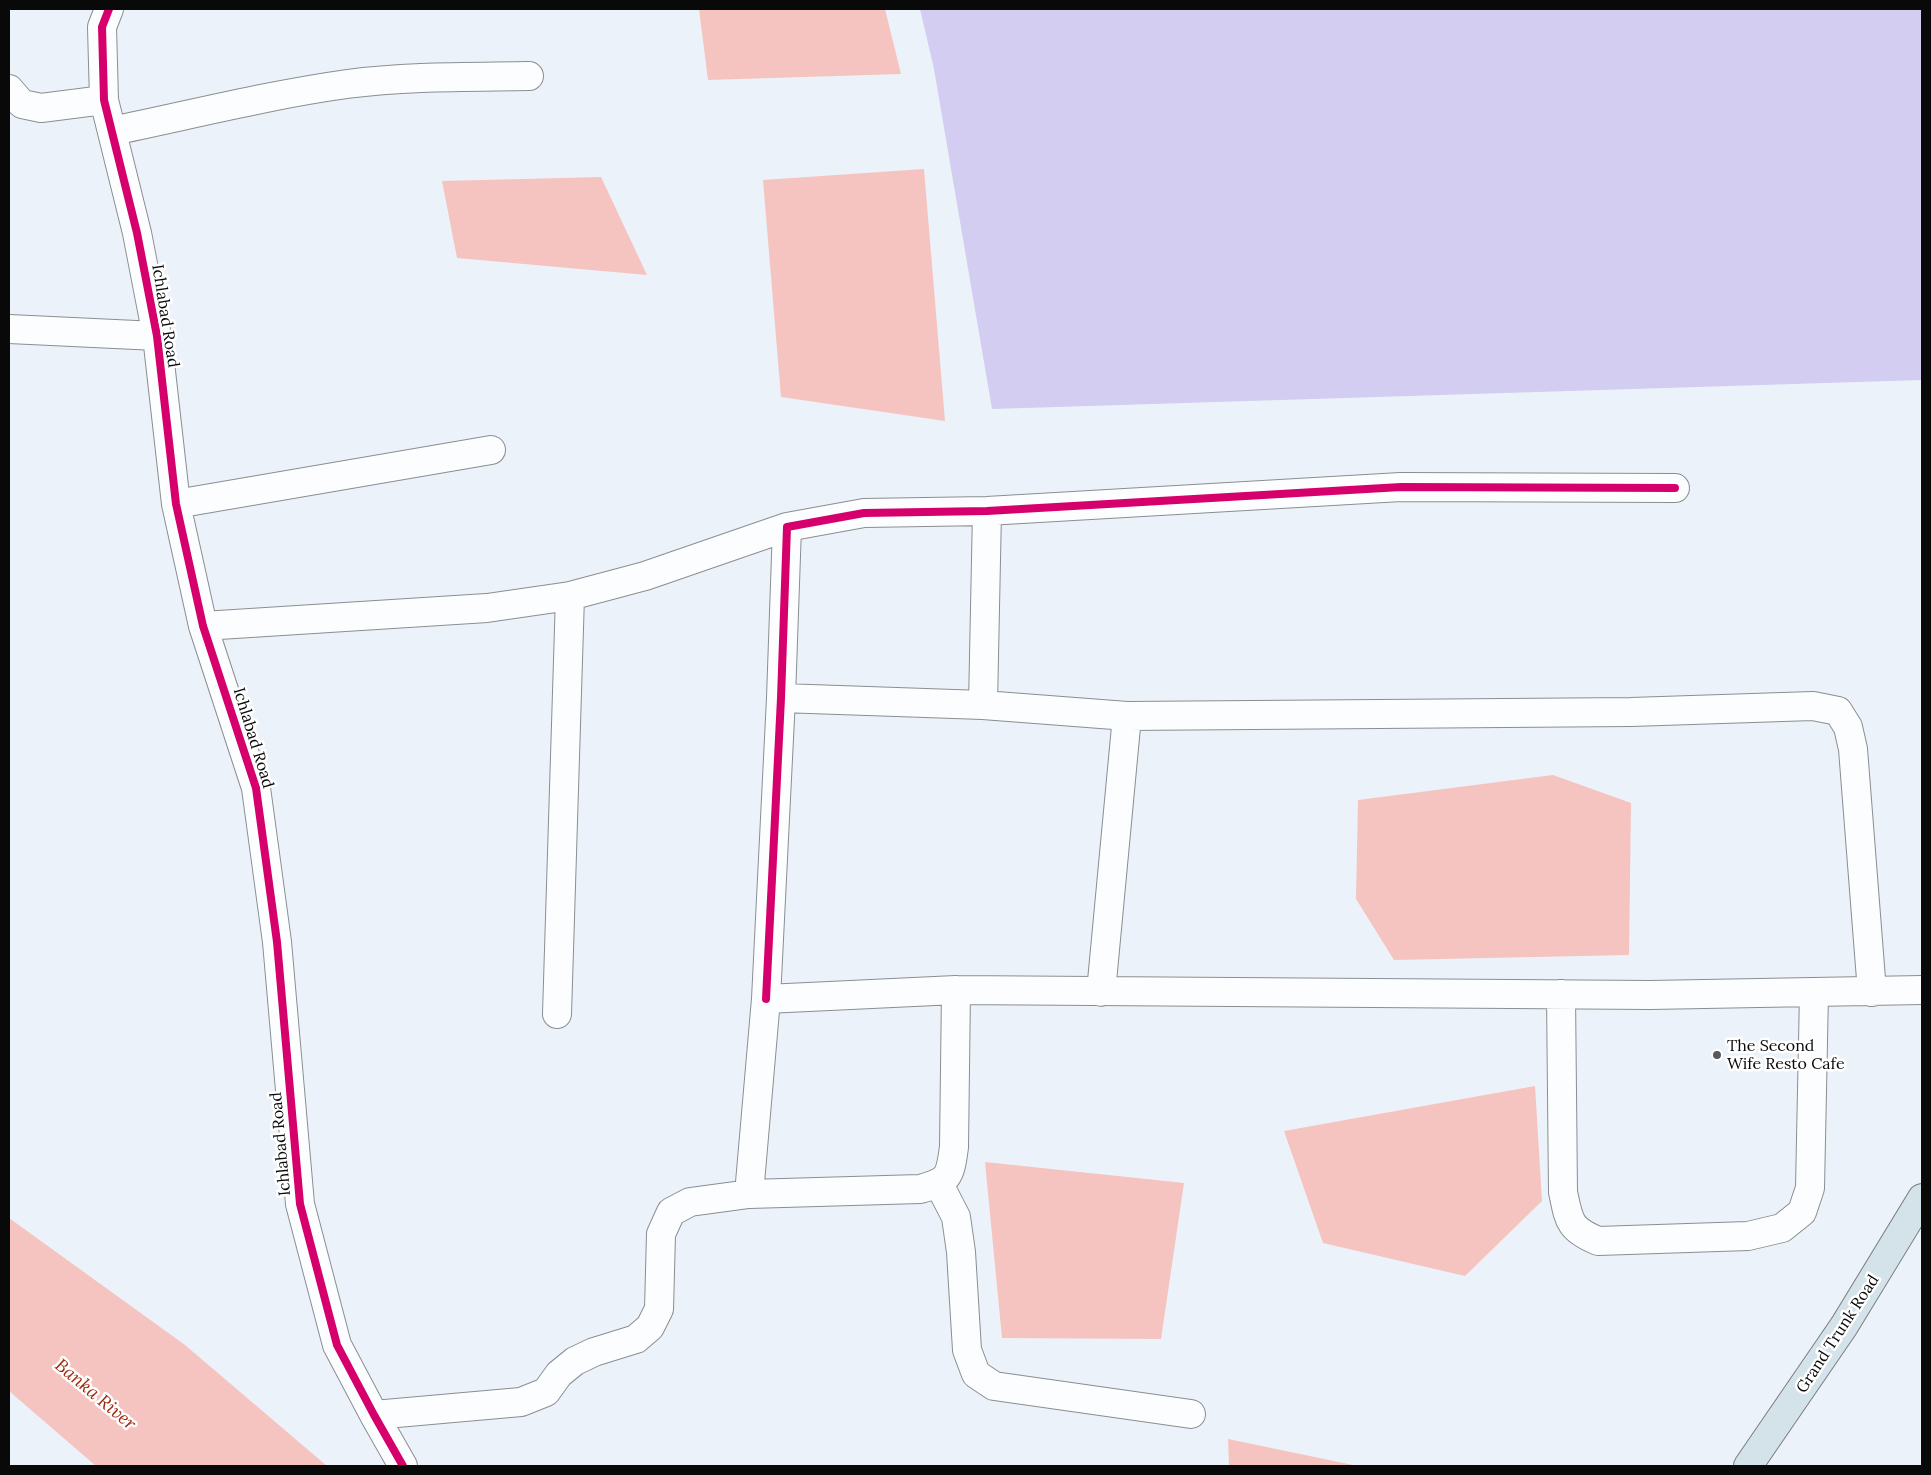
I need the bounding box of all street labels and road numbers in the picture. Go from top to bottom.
street label: Ichlabad Road [147,263,183,369]
street label: Ichlabad Road [229,685,277,791]
street label: Ichlabad Road [267,1091,295,1197]
street label: Grand Trunk Road [1793,1271,1883,1397]

